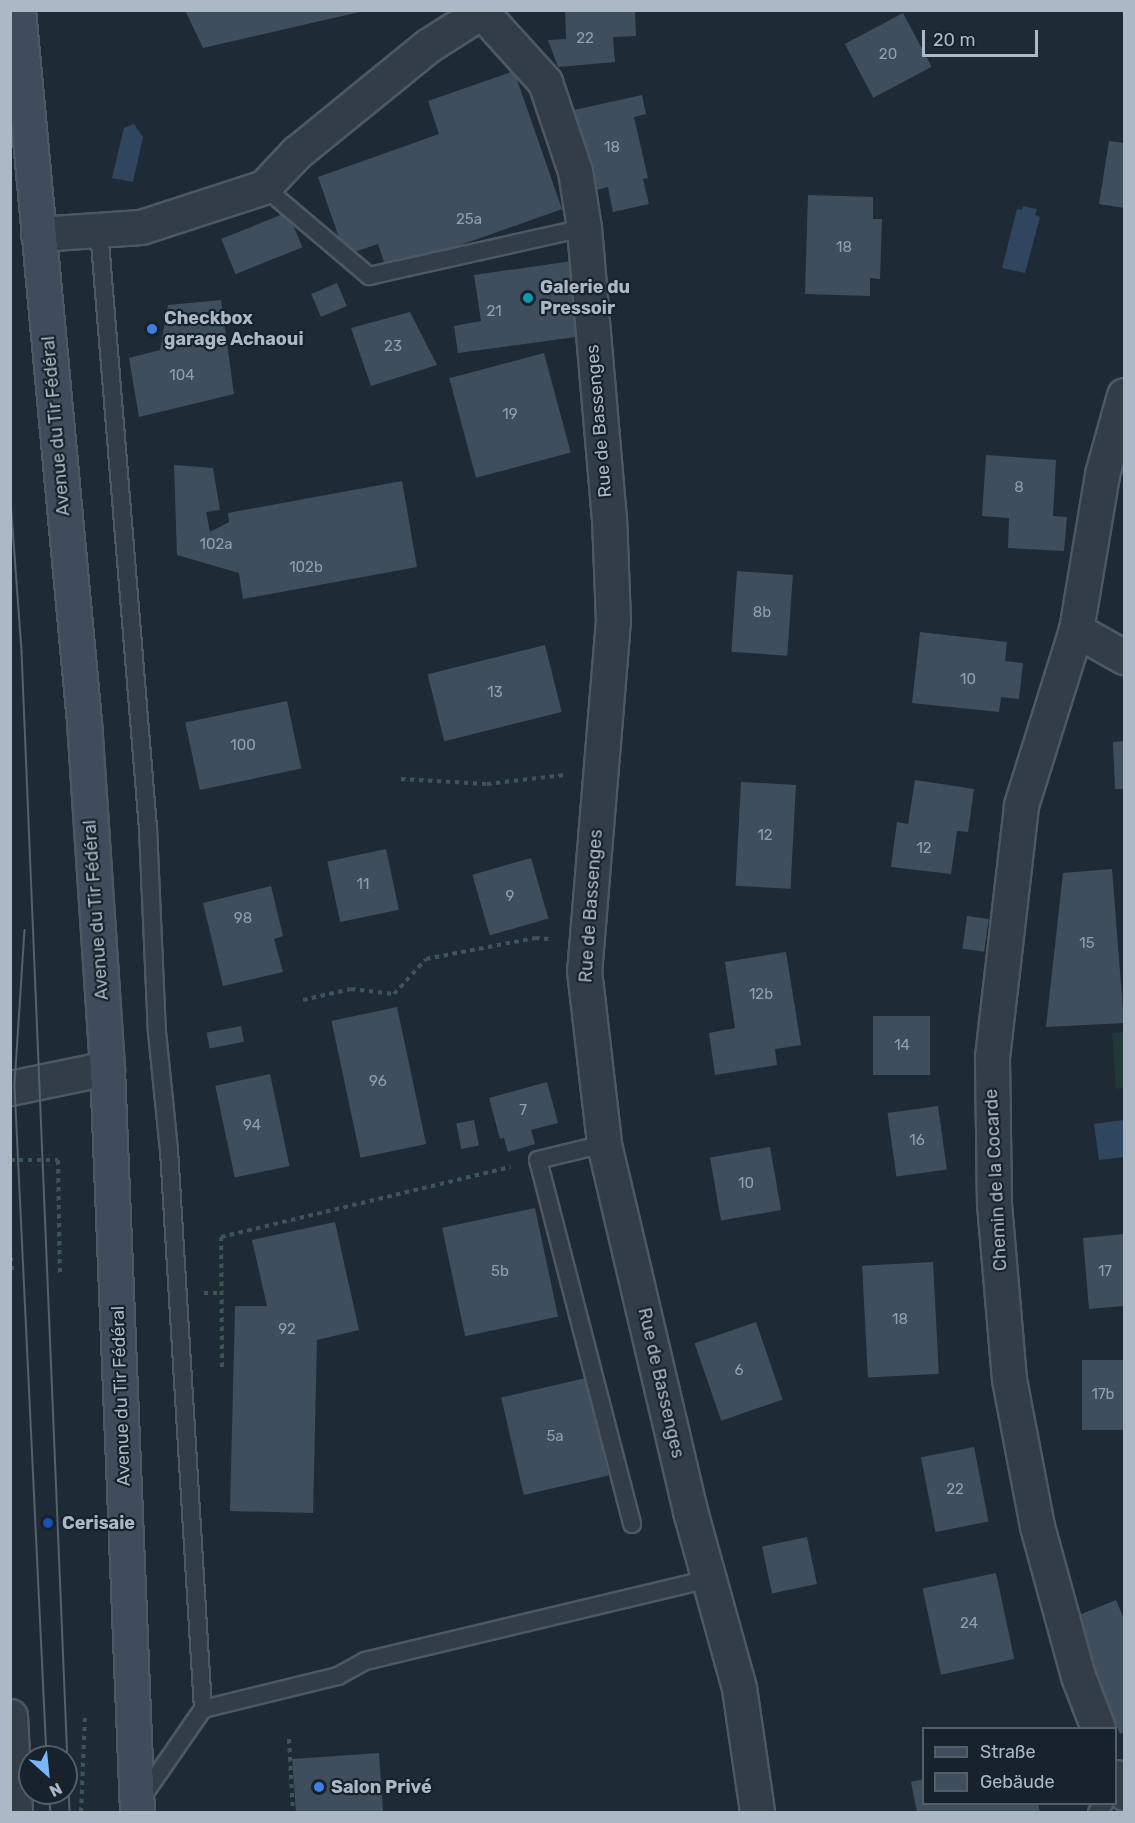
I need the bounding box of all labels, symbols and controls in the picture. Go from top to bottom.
scale bar [925,18,1040,56]
text: 20 m [933,29,975,51]
house number: 22 [576,30,594,48]
house number: 20 [879,46,897,64]
house number: 18 [604,139,620,157]
house number: 25a [456,211,482,229]
house number: 18 [836,239,852,257]
place label: Galerie du Pressoir [540,277,630,320]
marker: Galerie du Pressoir [521,291,535,305]
house number: 21 [486,303,502,321]
place label: Checkbox garage Achaoui [164,308,304,350]
marker: Checkbox garage Achaoui [145,322,159,336]
street label: Avenue du Tir Fédéral [37,335,75,517]
house number: 23 [384,338,402,356]
street label: Rue de Bassenges [582,344,616,498]
house number: 104 [169,367,195,385]
house number: 19 [502,406,518,424]
house number: 8 [1014,479,1024,497]
house number: 102a [199,536,233,554]
house number: 102b [289,559,323,577]
house number: 8b [753,604,771,622]
house number: 10 [960,671,976,689]
house number: 13 [487,684,503,702]
house number: 100 [230,737,256,755]
street label: Avenue du Tir Fédéral [79,819,113,1001]
house number: 12 [757,827,773,845]
street label: Rue de Bassenges [575,829,607,983]
house number: 12 [916,840,932,858]
house number: 11 [357,876,369,894]
house number: 9 [506,888,514,906]
house number: 98 [234,910,252,928]
house number: 15 [1079,935,1095,953]
house number: 12b [749,986,773,1004]
house number: 14 [894,1037,910,1055]
house number: 96 [369,1073,387,1091]
street label: Chemin de la Cocarde [980,1088,1012,1272]
house number: 7 [519,1102,527,1120]
house number: 94 [243,1117,261,1135]
house number: 16 [909,1132,925,1150]
house number: 10 [738,1175,754,1193]
house number: 5b [491,1263,509,1281]
house number: 17 [1098,1263,1112,1281]
street label: Avenue du Tir Fédéral [107,1305,135,1487]
street label: Rue de Bassenges [633,1306,689,1460]
house number: 18 [892,1311,908,1329]
house number: 92 [278,1321,296,1339]
house number: 6 [734,1362,744,1380]
house number: 17b [1091,1386,1115,1404]
house number: 5a [546,1428,564,1446]
house number: 22 [946,1481,964,1499]
place label: Cerisaie [62,1512,135,1534]
marker: Cerisaie [39,1514,57,1532]
house number: 24 [960,1615,978,1633]
legend [922,1727,1117,1805]
text: Straße [980,1741,1036,1763]
north arrow [18,1745,78,1805]
text: Gebäude [980,1771,1055,1793]
place label: Salon Privé [331,1776,432,1798]
text: N [46,1779,65,1801]
marker: Salon Privé [312,1780,326,1794]

